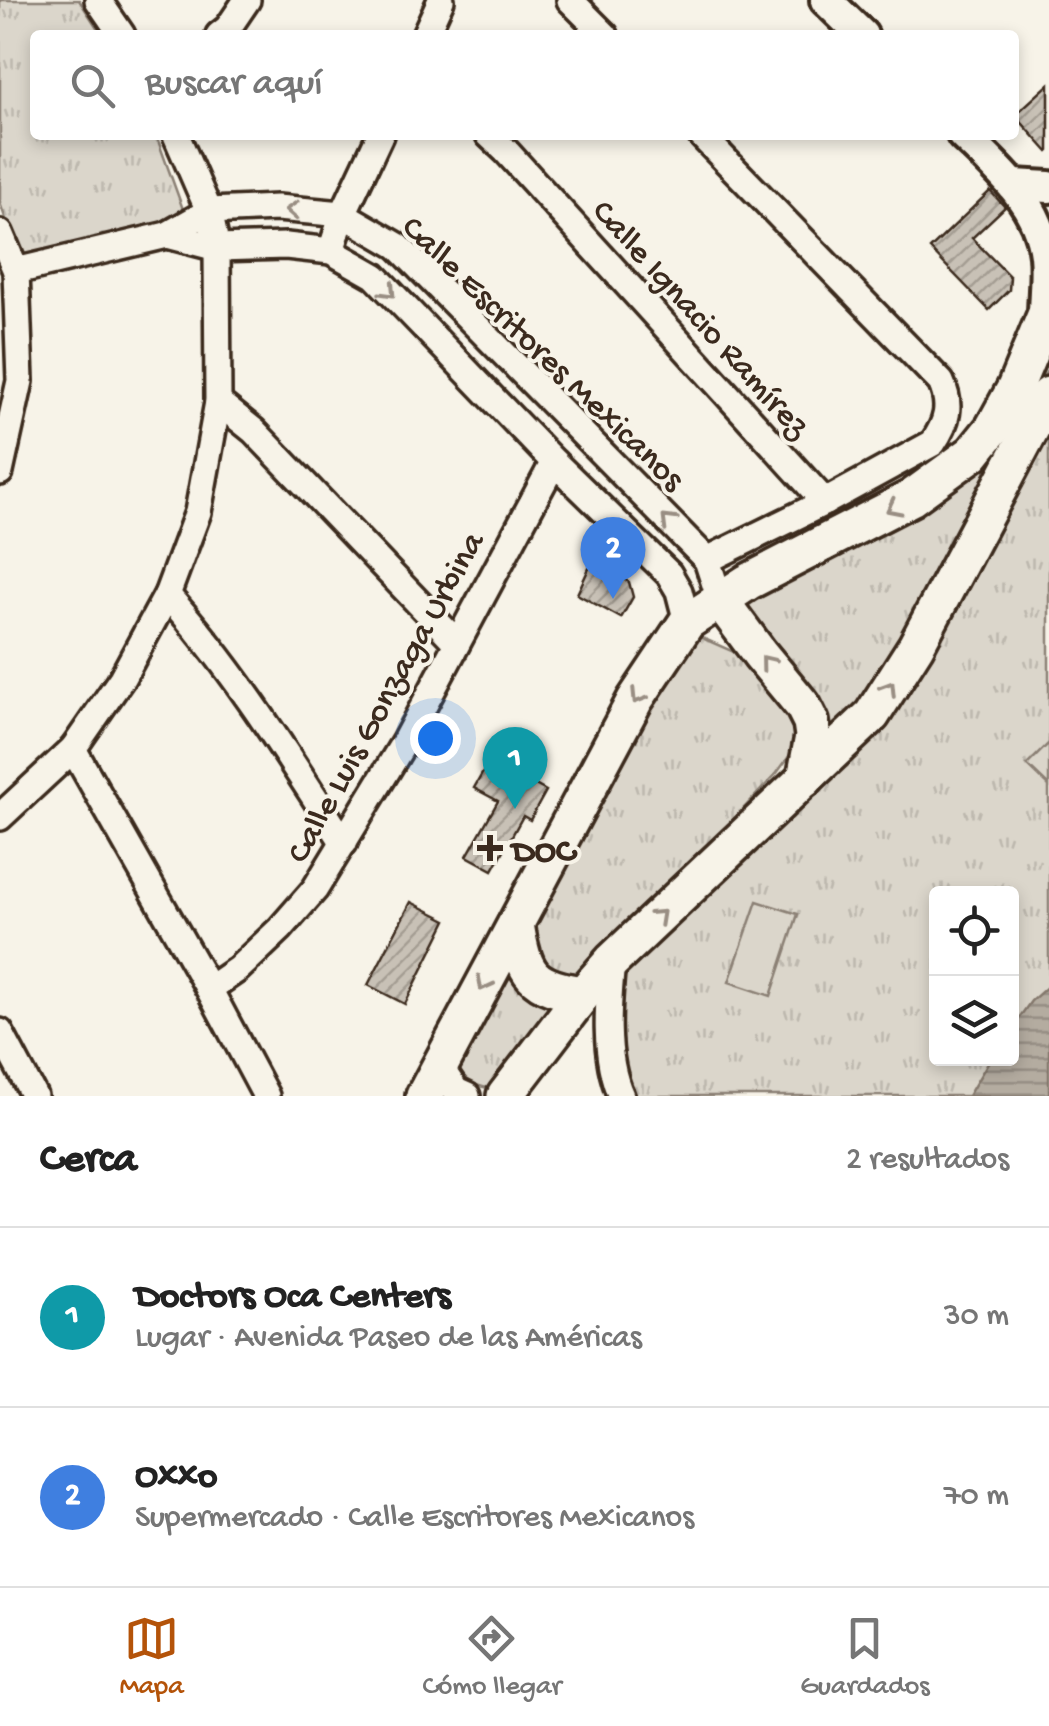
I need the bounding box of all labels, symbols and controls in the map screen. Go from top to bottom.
search box [30,30,1019,140]
icon: search [65,58,120,113]
text: Buscar aquí [145,63,323,107]
street label: Calle Ignacio Ramírez [581,193,818,449]
one-way arrow [284,199,300,221]
street label: Calle Escritores Mexicanos [391,209,692,502]
one-way arrow [378,279,396,298]
one-way arrow [885,496,903,515]
one-way arrow [662,514,680,532]
pin: 2 [580,516,646,599]
street label: Calle Luis Gonzaga Urbina [280,525,497,871]
one-way arrow [761,655,779,673]
one-way arrow [877,681,896,699]
one-way arrow [631,686,650,704]
your location [410,713,461,764]
pin: 1 [482,726,548,809]
place label: DOC [509,833,578,874]
marker: DOC [477,835,503,861]
map controls [929,886,1019,1066]
button: locate [929,886,1019,976]
one-way arrow [647,910,666,928]
one-way arrow [476,973,496,991]
button: layers [929,976,1019,1066]
text: Cerca [40,1137,137,1186]
text: 2 resultados [846,1142,1009,1180]
text: Doctors Oca Centers [135,1276,451,1320]
text: 1 [66,1298,79,1336]
text: 30 m [944,1298,1009,1336]
text: Lugar · Avenida Paseo de las Américas [135,1320,642,1358]
text: Oxxo [135,1456,218,1500]
text: 2 [65,1478,80,1516]
text: 70 m [944,1478,1009,1516]
text: Supermercado · Calle Escritores Mexicanos [135,1500,694,1538]
tab: Mapa [119,1611,184,1704]
tab: Cómo llegar [422,1611,561,1704]
tab: Guardados [800,1611,930,1704]

